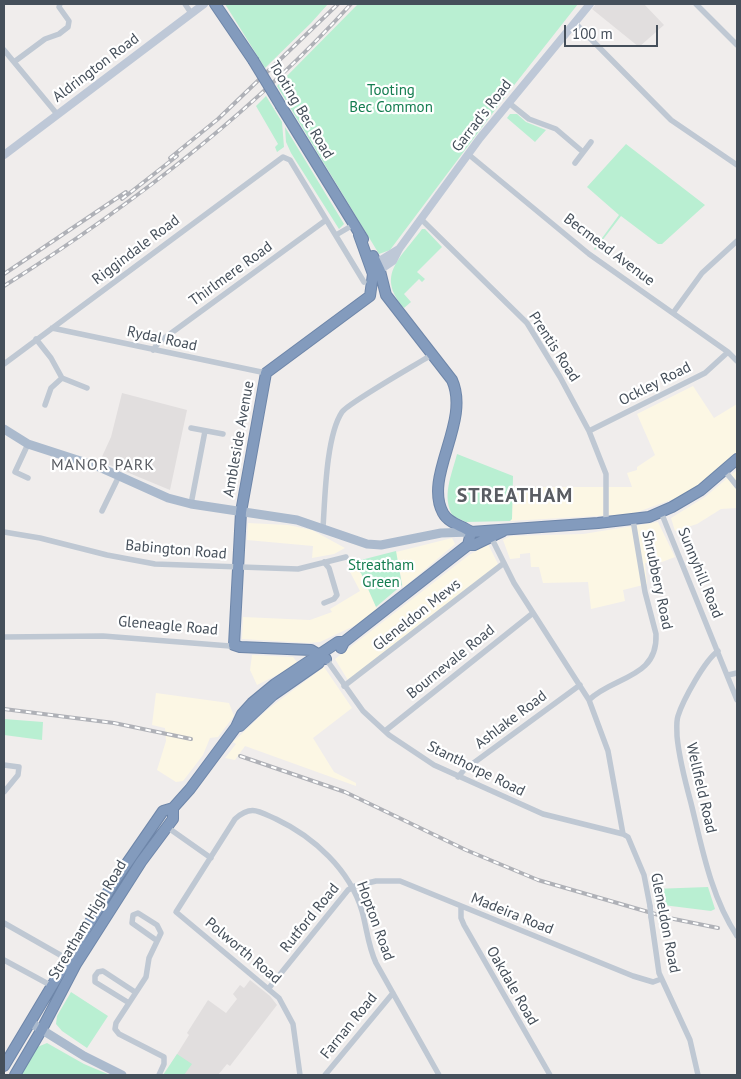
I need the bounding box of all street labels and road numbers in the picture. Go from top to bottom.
street label: Aldrington Road [49,30,143,106]
street label: Tooting Bec Road [265,58,337,162]
street label: Garrad's Road [448,76,516,156]
street label: Becmead Avenue [560,210,658,290]
street label: Riggindale Road [89,211,183,289]
street label: Thirlmere Road [186,238,276,310]
street label: Prentis Road [525,309,583,385]
street label: Rydal Road [125,323,199,355]
street label: Ockley Road [616,358,694,410]
street label: Ambleside Avenue [220,379,258,499]
street label: Sunnyhill Road [674,525,726,621]
street label: Shrubbery Road [638,529,676,631]
street label: Babington Road [125,537,227,563]
street label: Gleneldon Mews [370,575,464,655]
street label: Gleneagle Road [117,613,219,639]
street label: Bournevale Road [403,621,499,703]
street label: Ashlake Road [471,687,551,753]
street label: Stanthorpe Road [424,738,528,800]
street label: Wellfield Road [682,741,720,835]
street label: Streatham High Road [45,857,131,983]
street label: Gleneldon Road [646,871,684,975]
street label: Hopton Road [352,879,398,963]
street label: Rutford Road [277,880,343,956]
street label: Madeira Road [468,889,556,939]
street label: Polworth Road [201,914,285,988]
street label: Oakdale Road [482,943,542,1029]
street label: Farnan Road [317,989,381,1063]

